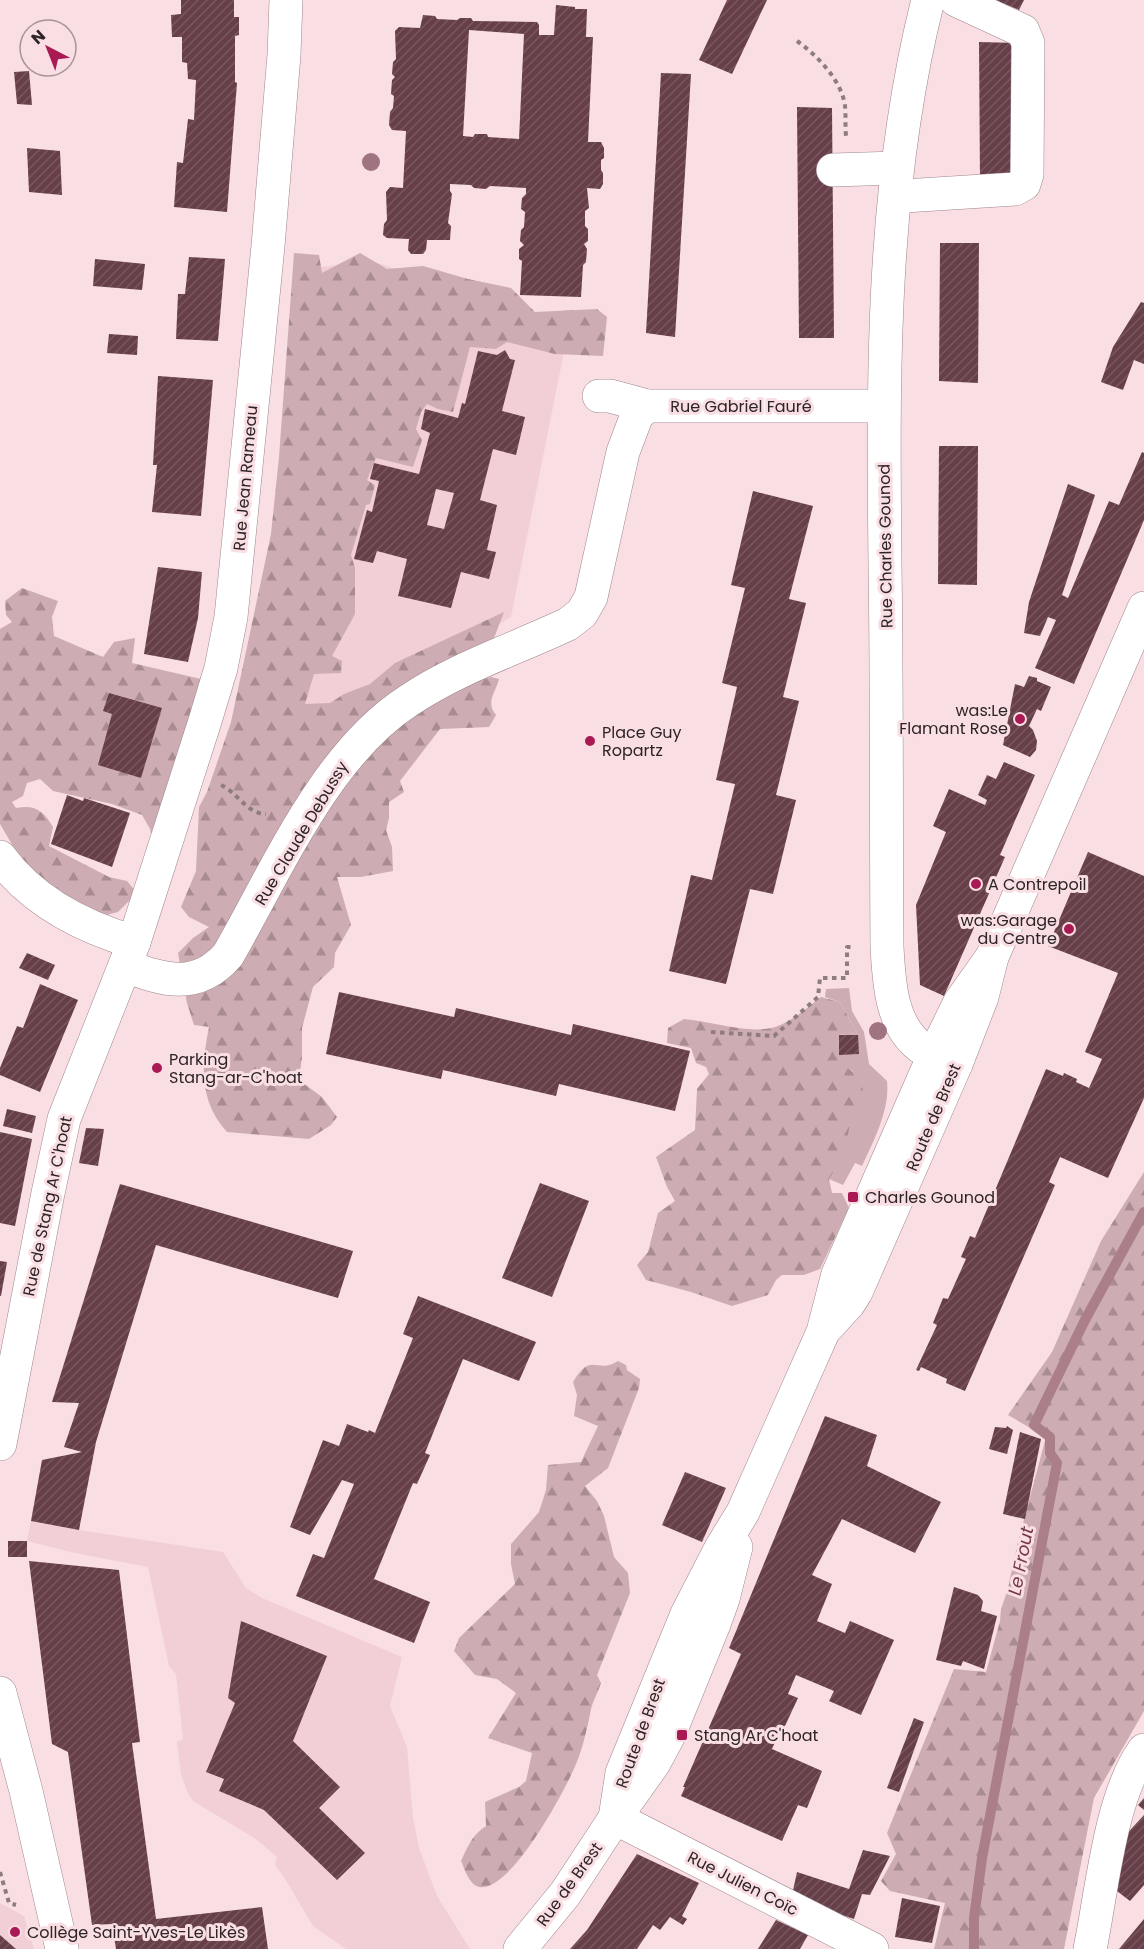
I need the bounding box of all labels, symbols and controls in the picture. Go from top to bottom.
north arrow [18,18,78,78]
text: N [26,25,50,50]
street label: Rue Gabriel Fauré [670,395,812,418]
street label: Rue Jean Rameau [228,404,263,552]
street label: Rue Charles Gounod [873,464,898,628]
place label: was:Le Flamant Rose [899,699,1008,740]
marker: was:Le Flamant Rose [1013,712,1027,726]
place label: Place Guy Ropartz [602,721,682,762]
marker: Place Guy Ropartz [583,734,597,748]
street label: Rue Claude Debussy [249,757,354,910]
place label: A Contrepoil [988,873,1087,896]
marker: A Contrepoil [969,877,983,891]
place label: was:Garage du Centre [961,909,1057,950]
marker: was:Garage du Centre [1062,922,1076,936]
place label: Parking Stang-ar-C'hoat [169,1048,303,1089]
street label: Route de Brest [900,1060,967,1175]
marker: Parking Stang-ar-C'hoat [150,1061,164,1075]
street label: Rue de Stang Ar C'hoat [17,1114,78,1298]
place label: Charles Gounod [865,1186,995,1209]
marker: Charles Gounod [846,1190,860,1204]
water label: Le Frout [1002,1524,1040,1597]
street label: Route de Brest [610,1675,671,1791]
place label: Stang Ar C'hoat [694,1724,819,1747]
marker: Stang Ar C'hoat [675,1728,689,1742]
street label: Rue de Brest [531,1837,608,1931]
street label: Rue Julien Coïc [683,1846,802,1921]
place label: Collège Saint-Yves-Le Likès [27,1921,245,1944]
marker: Collège Saint-Yves-Le Likès [8,1925,22,1939]

